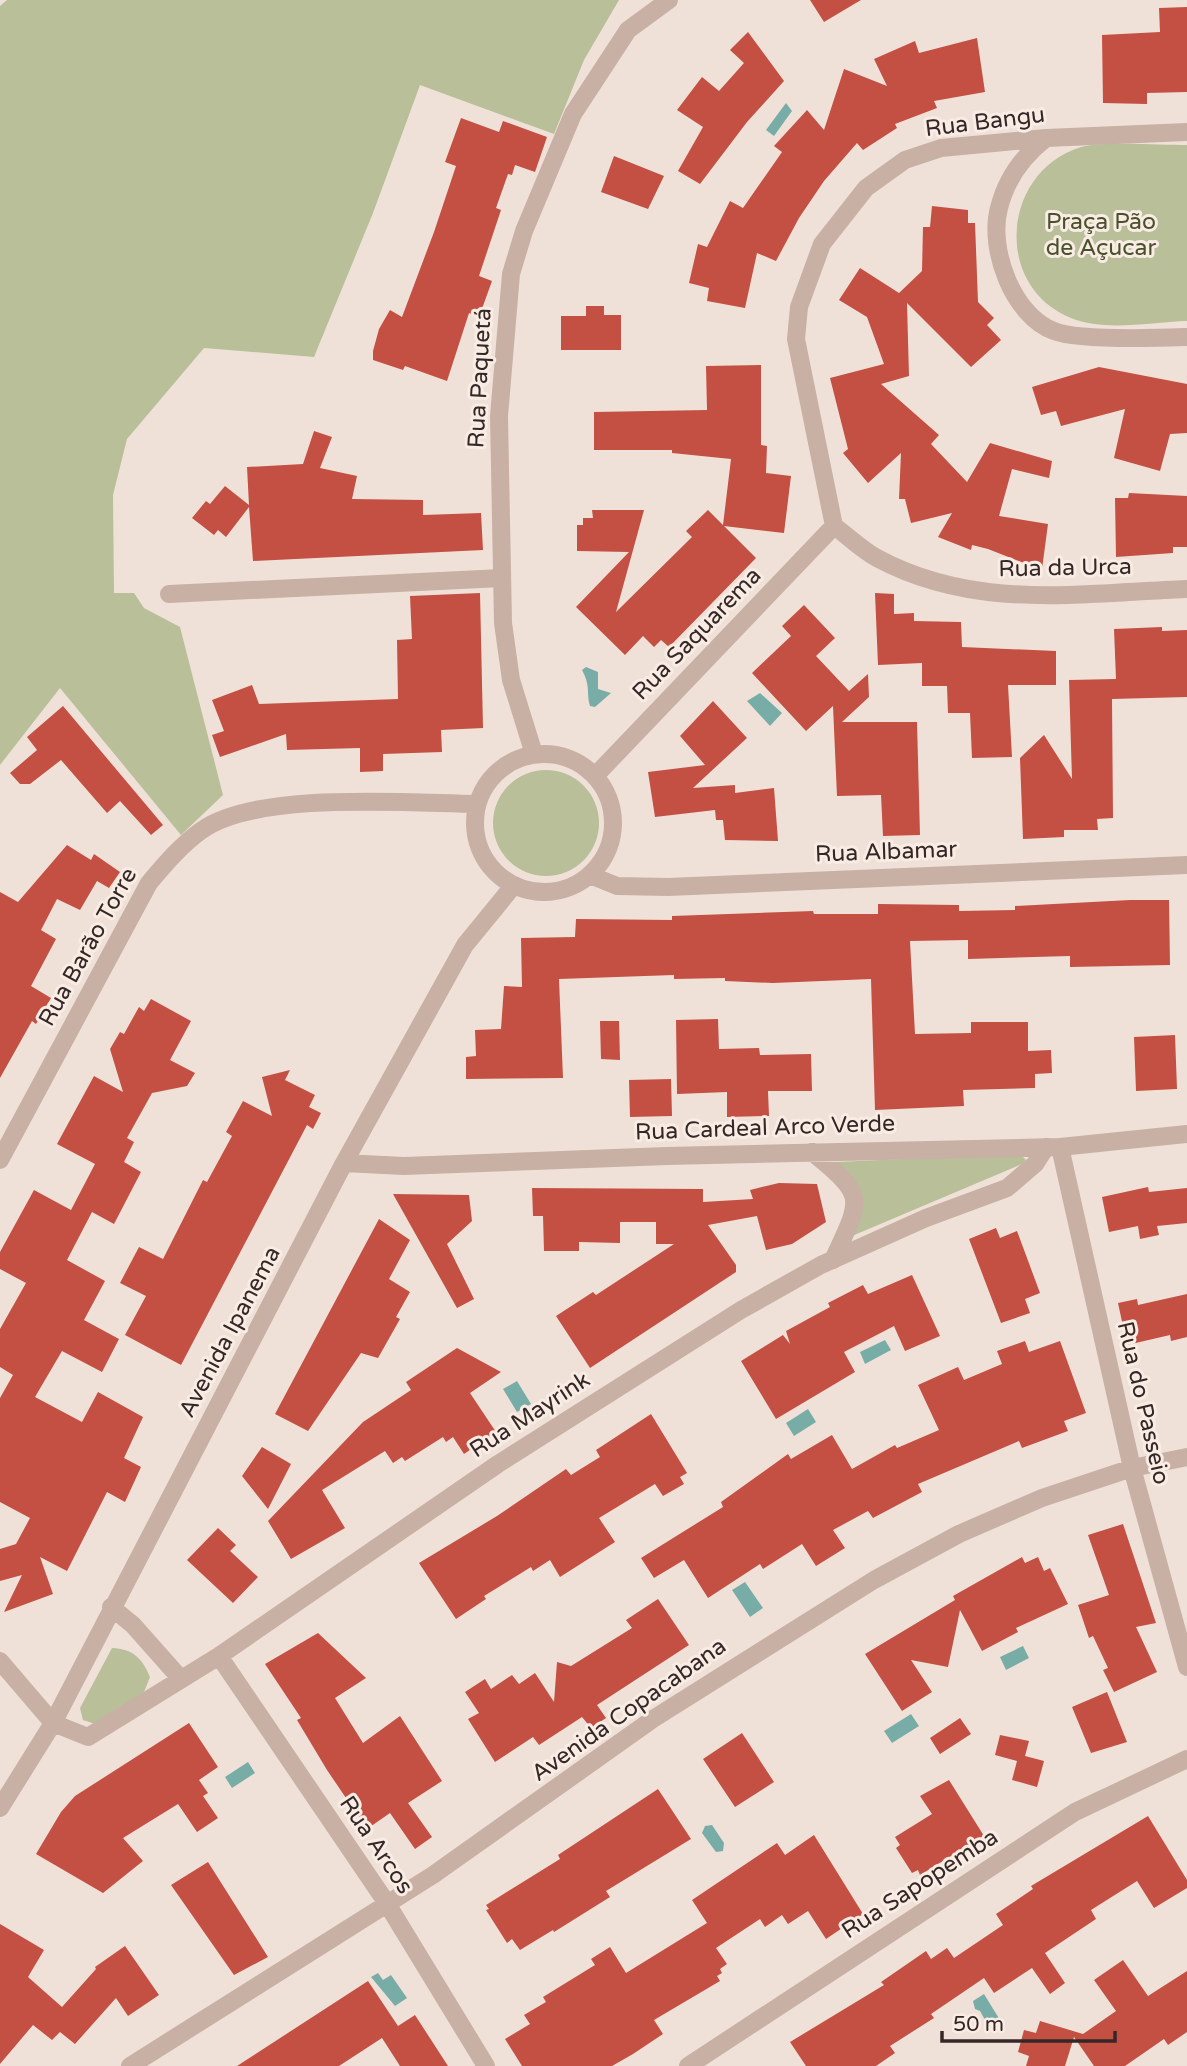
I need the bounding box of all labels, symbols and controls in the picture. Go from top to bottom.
street label: Rua Bangu [923,101,1047,143]
park label: Praça Pão de Açucar [1046,208,1157,262]
street label: Rua Paquetá [462,307,498,449]
street label: Rua da Urca [998,553,1132,583]
street label: Rua Saquarema [627,562,767,706]
street label: Rua Albamar [814,836,958,868]
street label: Rua Barão Torre [33,863,143,1031]
street label: Rua Cardeal Arco Verde [635,1109,895,1147]
street label: Avenida Ipanema [173,1242,287,1422]
street label: Rua do Passeio [1111,1319,1175,1487]
street label: Rua Mayrink [465,1366,595,1464]
street label: Avenida Copacabana [526,1632,732,1788]
street label: Rua Arcos [333,1791,419,1899]
street label: Rua Sapopemba [836,1823,1004,1945]
scale bar [942,2000,1115,2044]
text: 50 m [953,2012,1004,2037]

